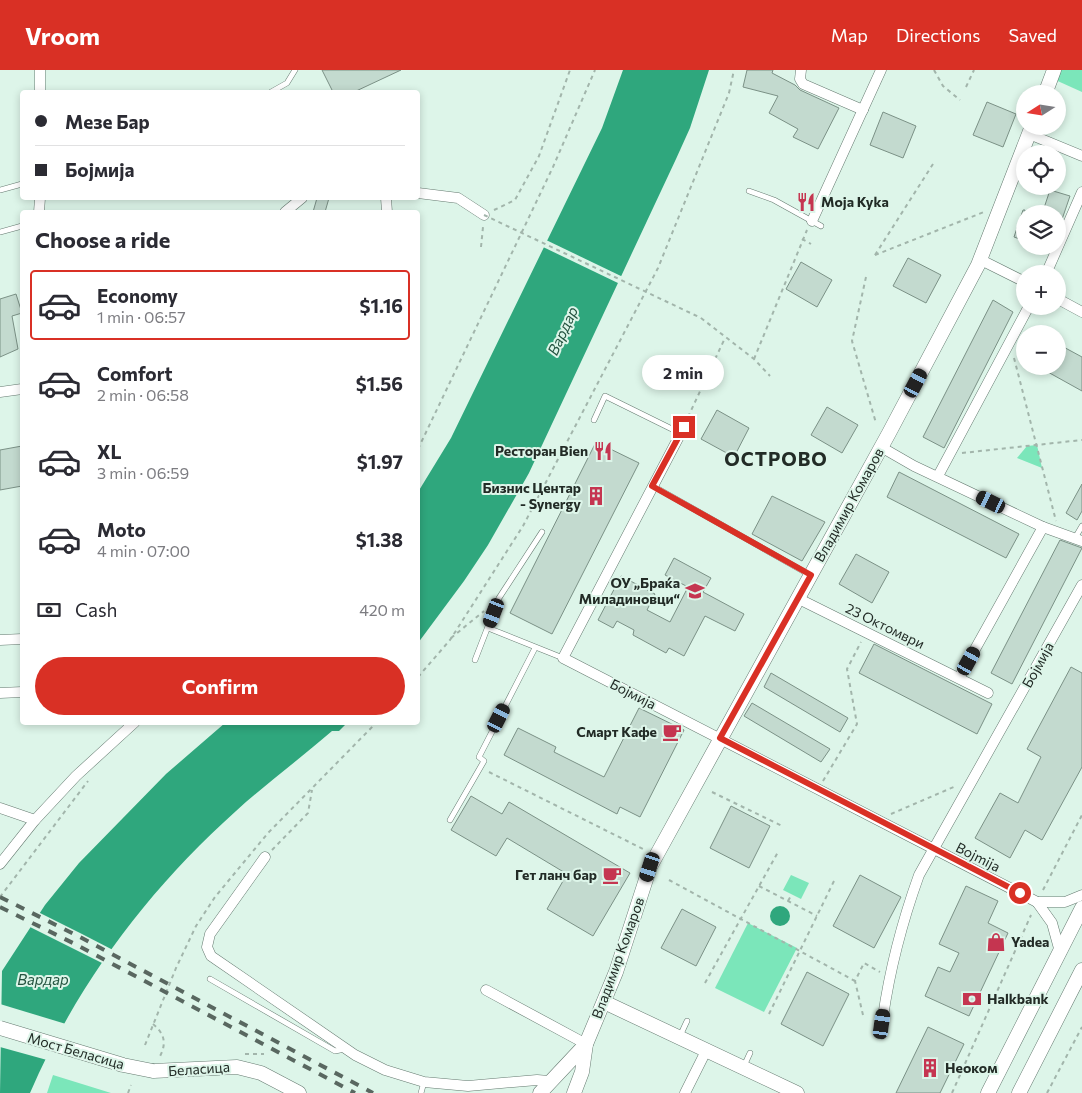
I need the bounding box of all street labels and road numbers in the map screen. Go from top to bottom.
street label: Владимир Комаров [810,445,887,565]
street label: 23 Октомври [843,599,927,652]
street label: Бојмија [1018,639,1057,691]
street label: Бојмија [607,675,659,712]
street label: Bojmija [953,838,1003,875]
street label: Владимир Комаров [588,895,647,1021]
street label: Мост Беласица [26,1029,126,1072]
street label: Беласица [168,1058,230,1079]

